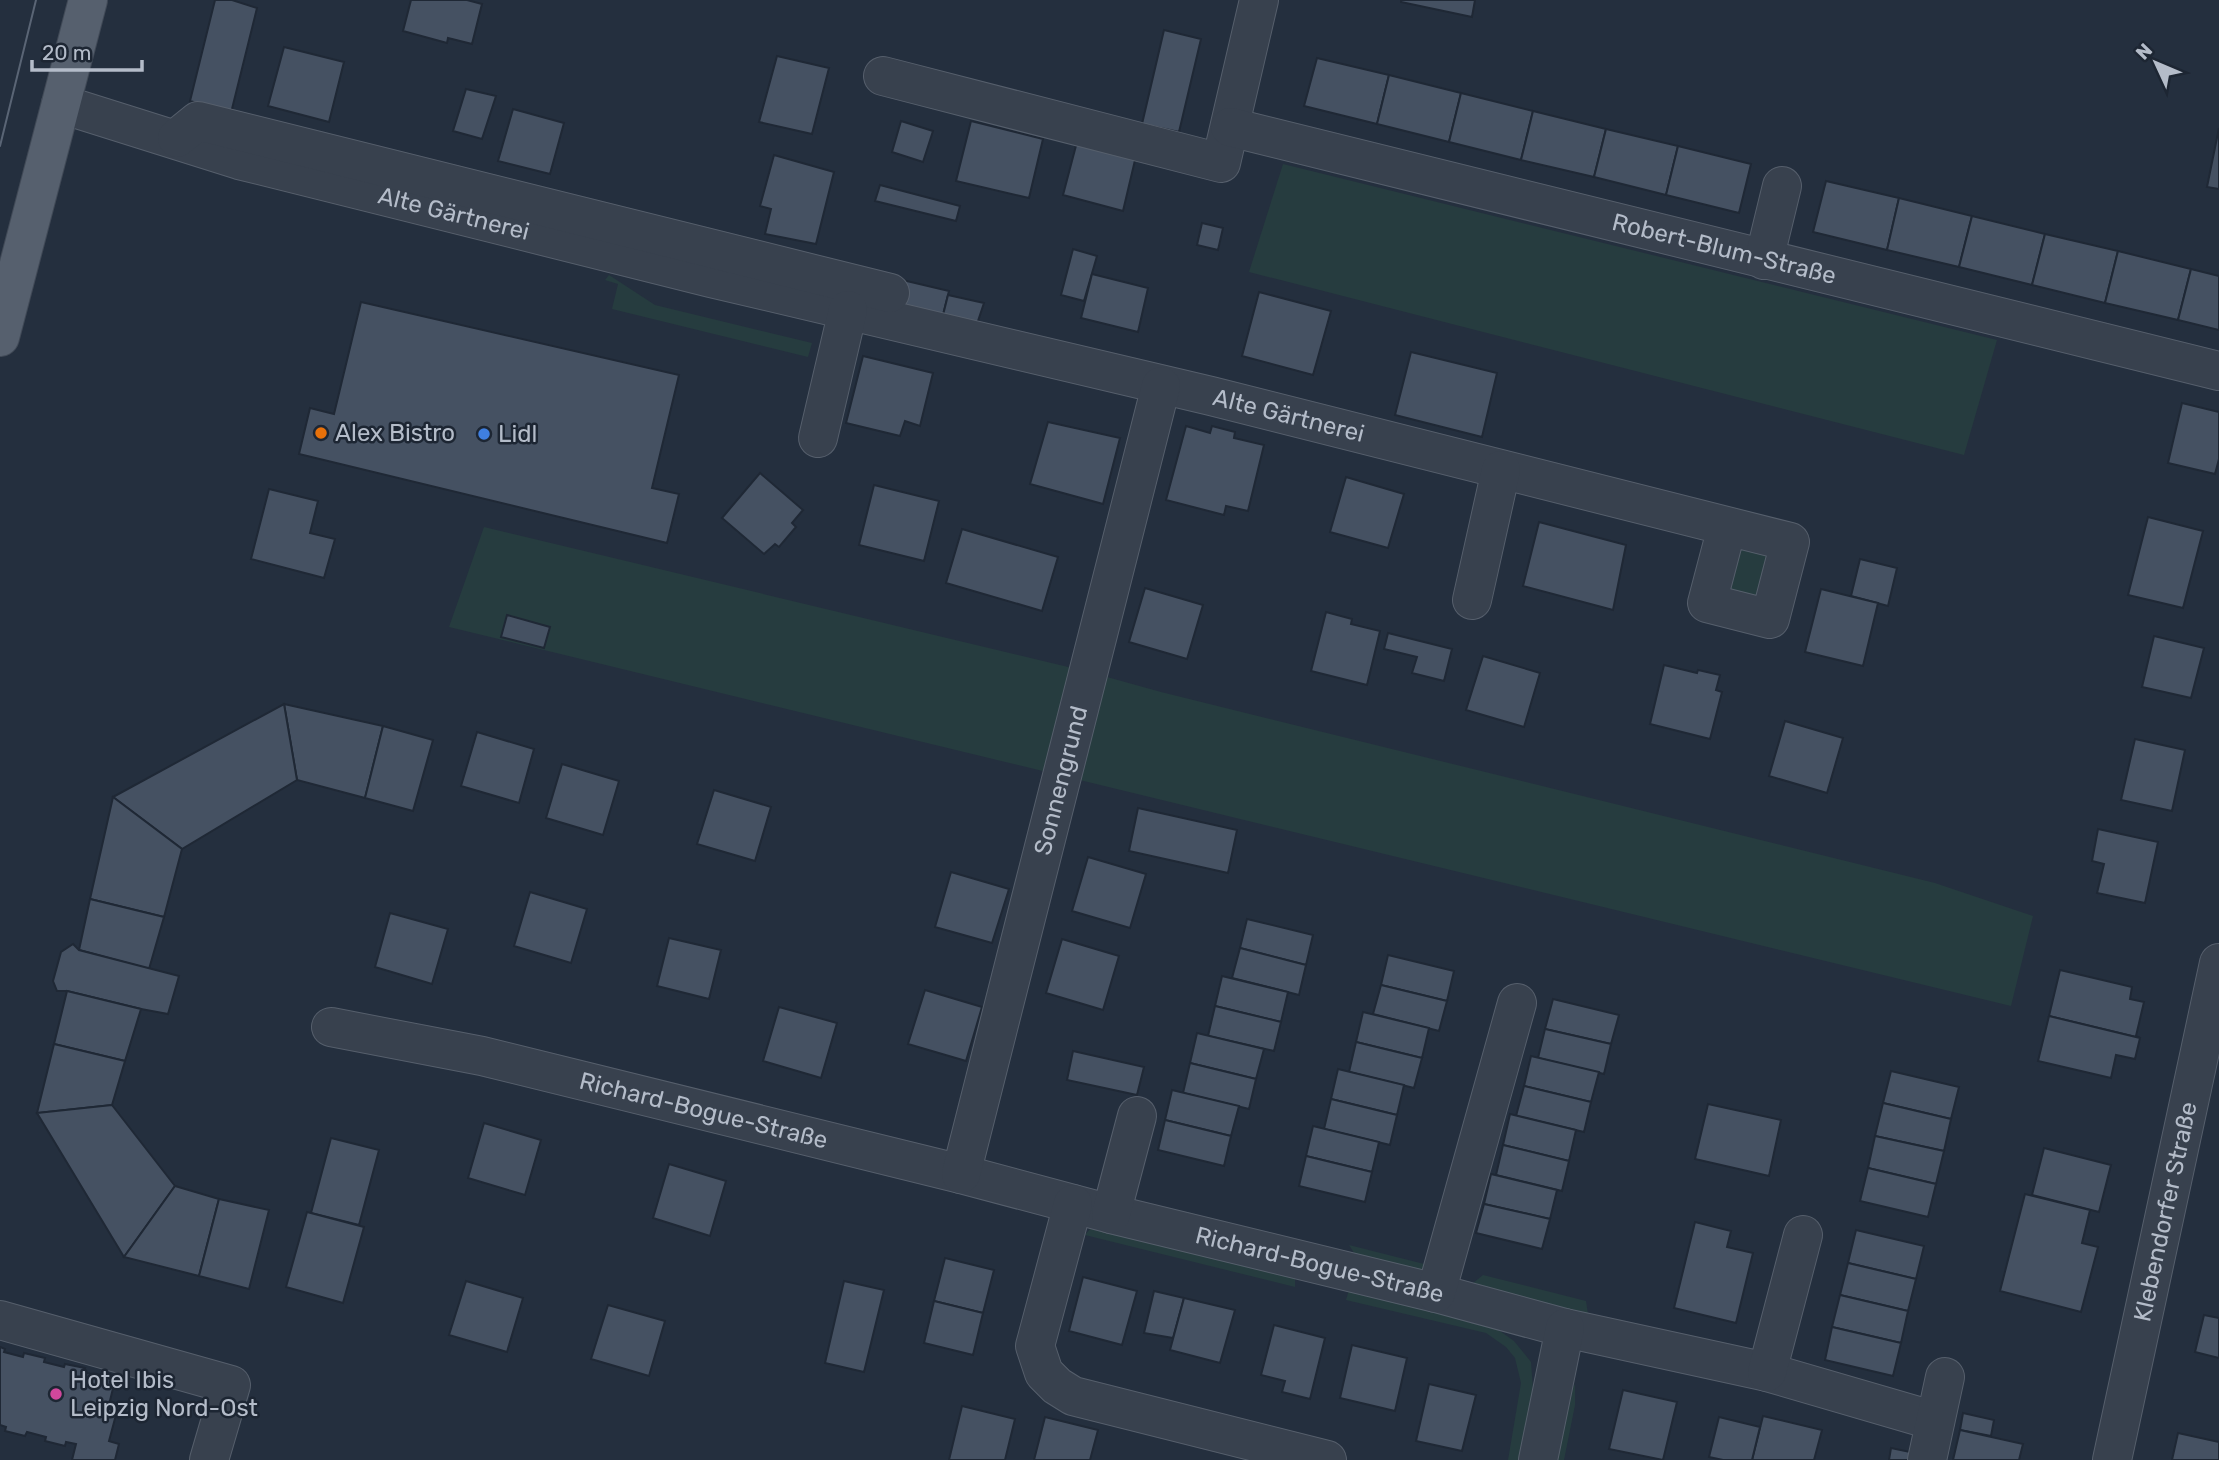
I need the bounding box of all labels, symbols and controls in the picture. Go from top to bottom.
scale bar [32,28,142,72]
north arrow [2121,28,2191,98]
text: N [2131,39,2157,64]
text: 20 m [42,40,91,65]
street label: Alte Gärtnerei [375,181,532,246]
street label: Robert-Blum-Straße [1609,208,1839,290]
street label: Alte Gärtnerei [1210,383,1367,448]
place label: Alex Bistro [335,419,455,447]
place label: Lidl [498,420,537,448]
marker: Alex Bistro [313,425,329,441]
marker: Lidl [476,426,492,442]
street label: Sonnengrund [1029,703,1093,858]
street label: Richard-Bogue-Straße [577,1067,831,1155]
street label: Klebendorfer Straße [2128,1099,2203,1324]
street label: Richard-Bogue-Straße [1193,1221,1447,1308]
place label: Hotel Ibis Leipzig Nord-Ost [70,1366,258,1422]
marker: Hotel Ibis Leipzig Nord-Ost [48,1386,64,1402]

